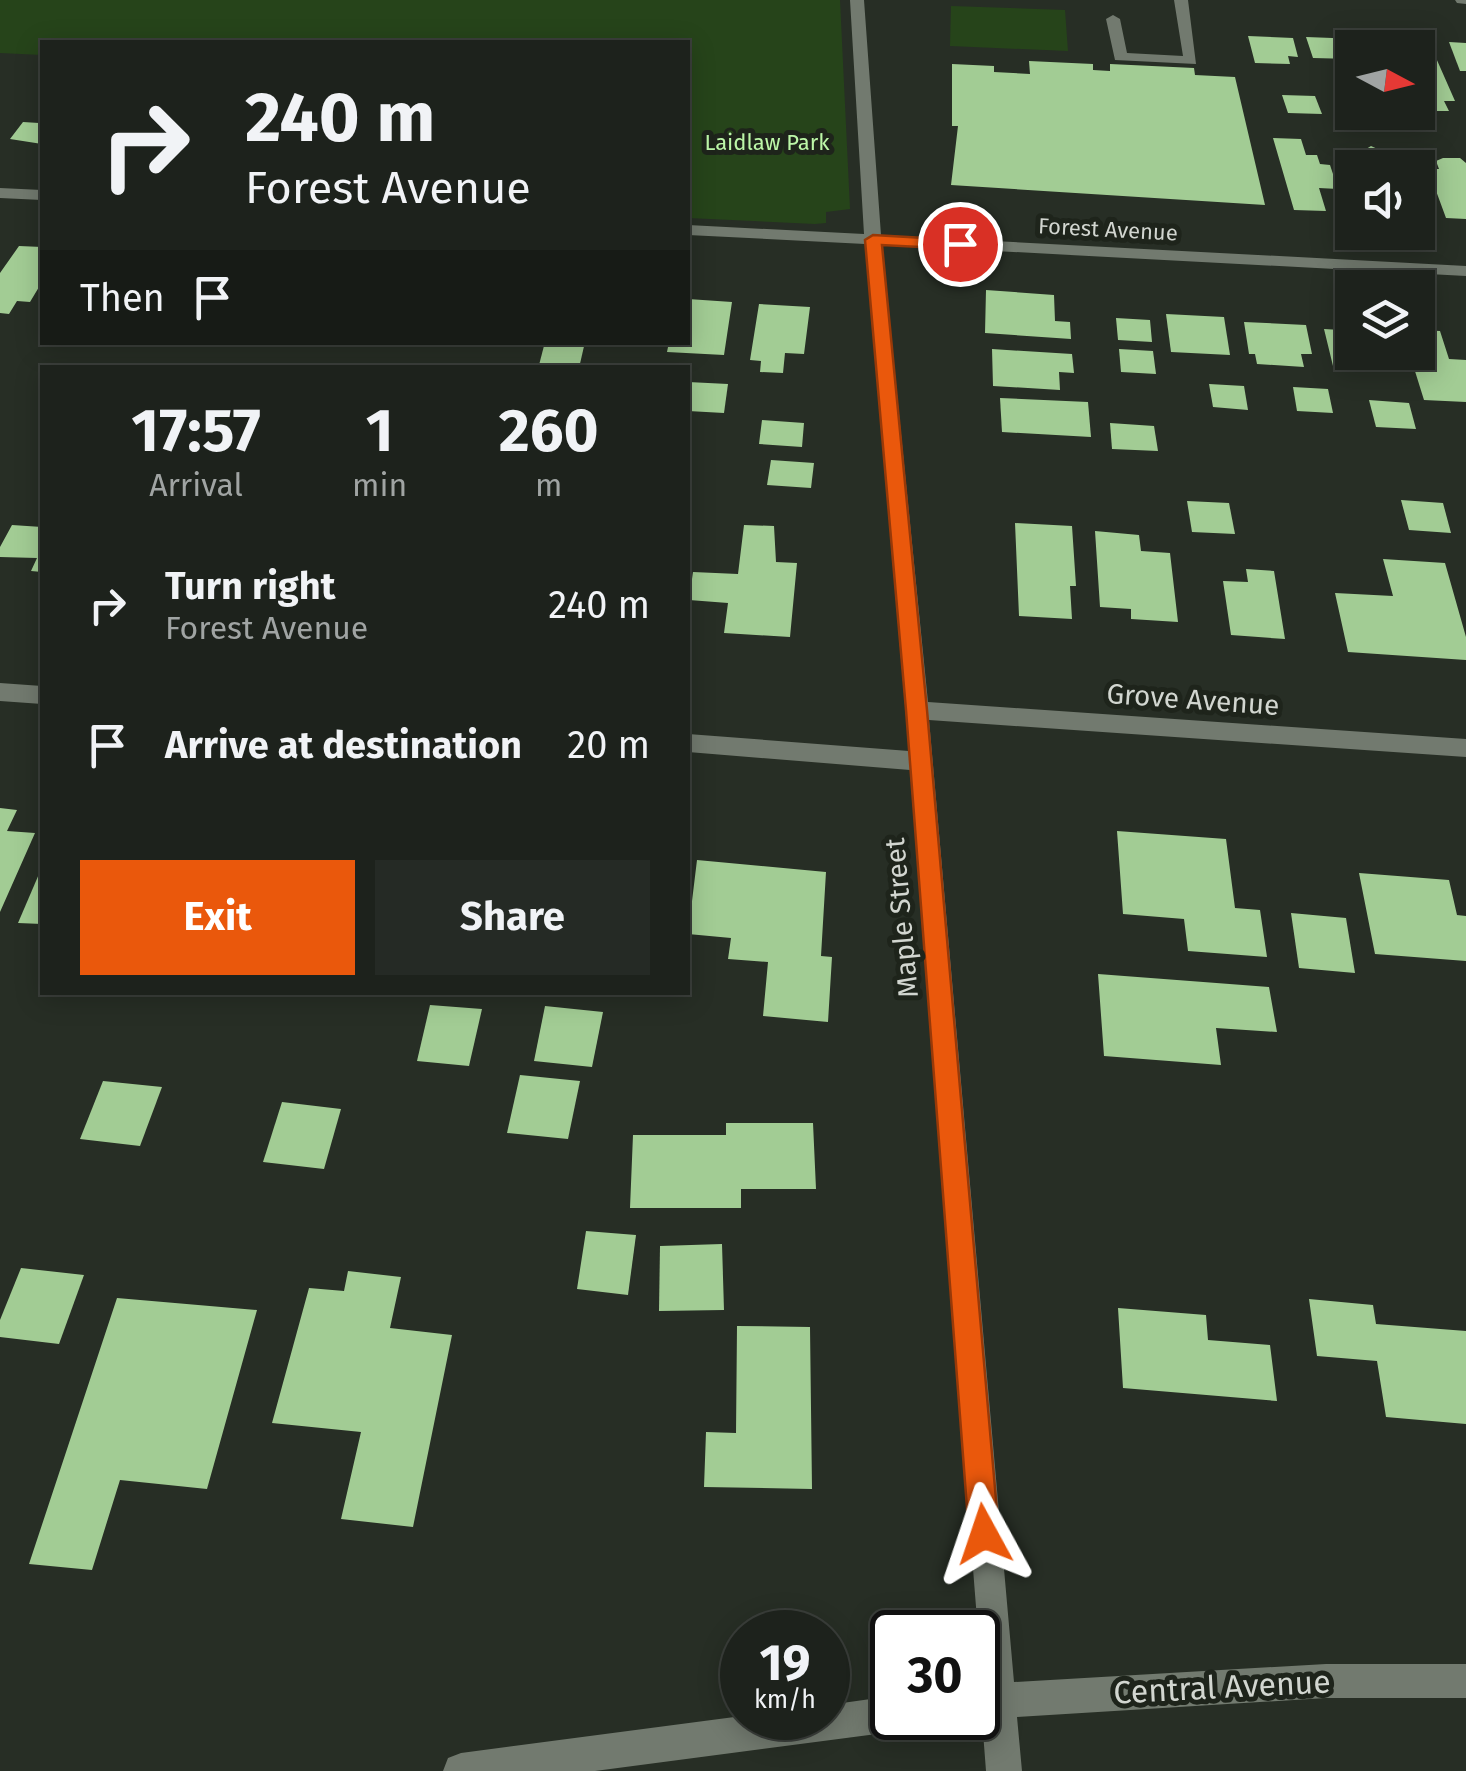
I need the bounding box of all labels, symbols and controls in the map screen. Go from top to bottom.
north arrow [1335,30,1435,130]
map controls [1335,30,1435,370]
text: 240 m [245,76,435,160]
icon: right [80,80,210,210]
park label: Laidlaw Park [704,129,830,156]
button: sound [1335,150,1435,250]
text: Forest Avenue [245,161,531,215]
pin [918,202,1003,287]
street label: Forest Avenue [1037,212,1178,247]
icon: arrive [933,217,988,272]
icon: arrive [185,270,240,325]
button: layers [1335,270,1435,370]
text: Then [80,275,165,321]
text: 17:57 [131,395,261,467]
text: 1 [366,395,394,467]
text: 260 [499,395,599,467]
text: Arrival [149,466,243,504]
text: min [352,466,407,504]
text: m [535,466,562,504]
text: Turn right [165,563,335,609]
icon: right [80,578,135,633]
text: 240 m [548,582,650,628]
text: Forest Avenue [165,609,368,647]
street label: Grove Avenue [1105,677,1280,722]
icon: arrive [80,718,135,773]
text: Arrive at destination [165,722,522,768]
text: 20 m [567,722,650,768]
street label: Maple Street [878,836,925,999]
button: Exit [80,860,355,975]
button: Share [375,860,650,975]
position arrow [932,1482,1036,1586]
speed limit sign: 30 [870,1610,1000,1740]
text: 19 [759,1633,811,1693]
street label: Central Avenue [1112,1662,1332,1712]
text: km/h [754,1685,816,1715]

